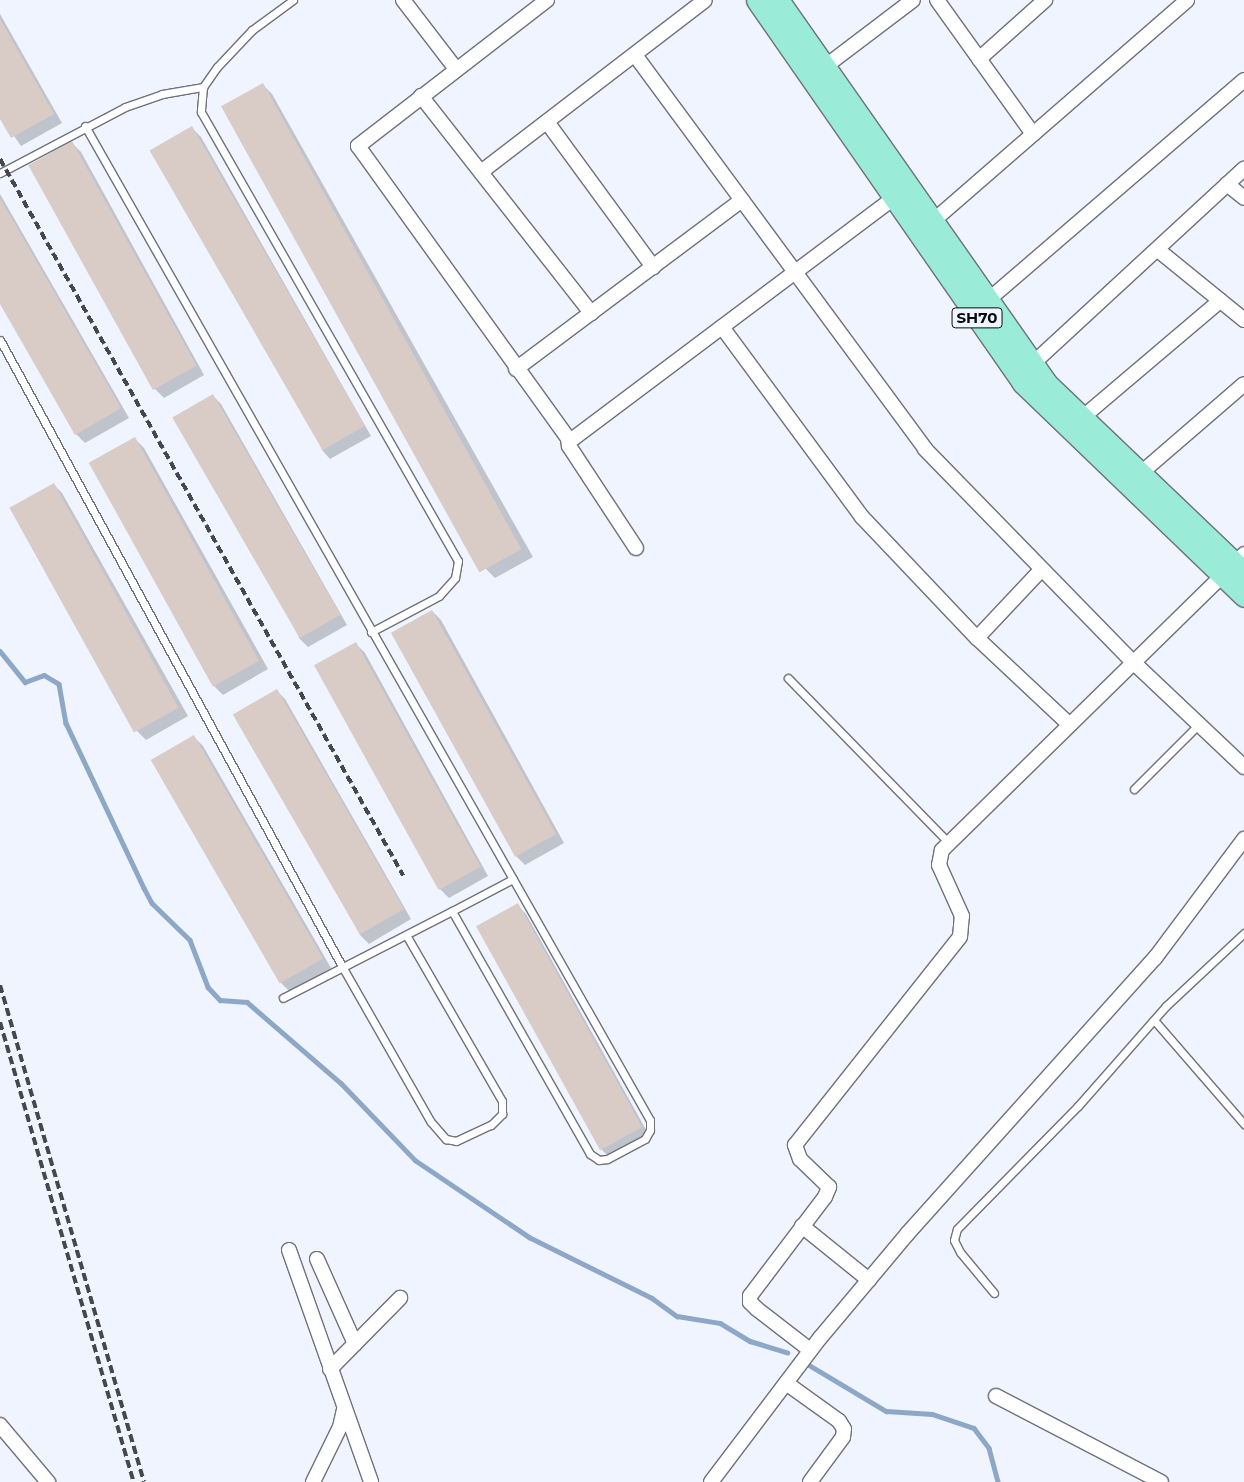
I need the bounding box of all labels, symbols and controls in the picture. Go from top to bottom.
road number: SH70 [951,306,1003,330]

